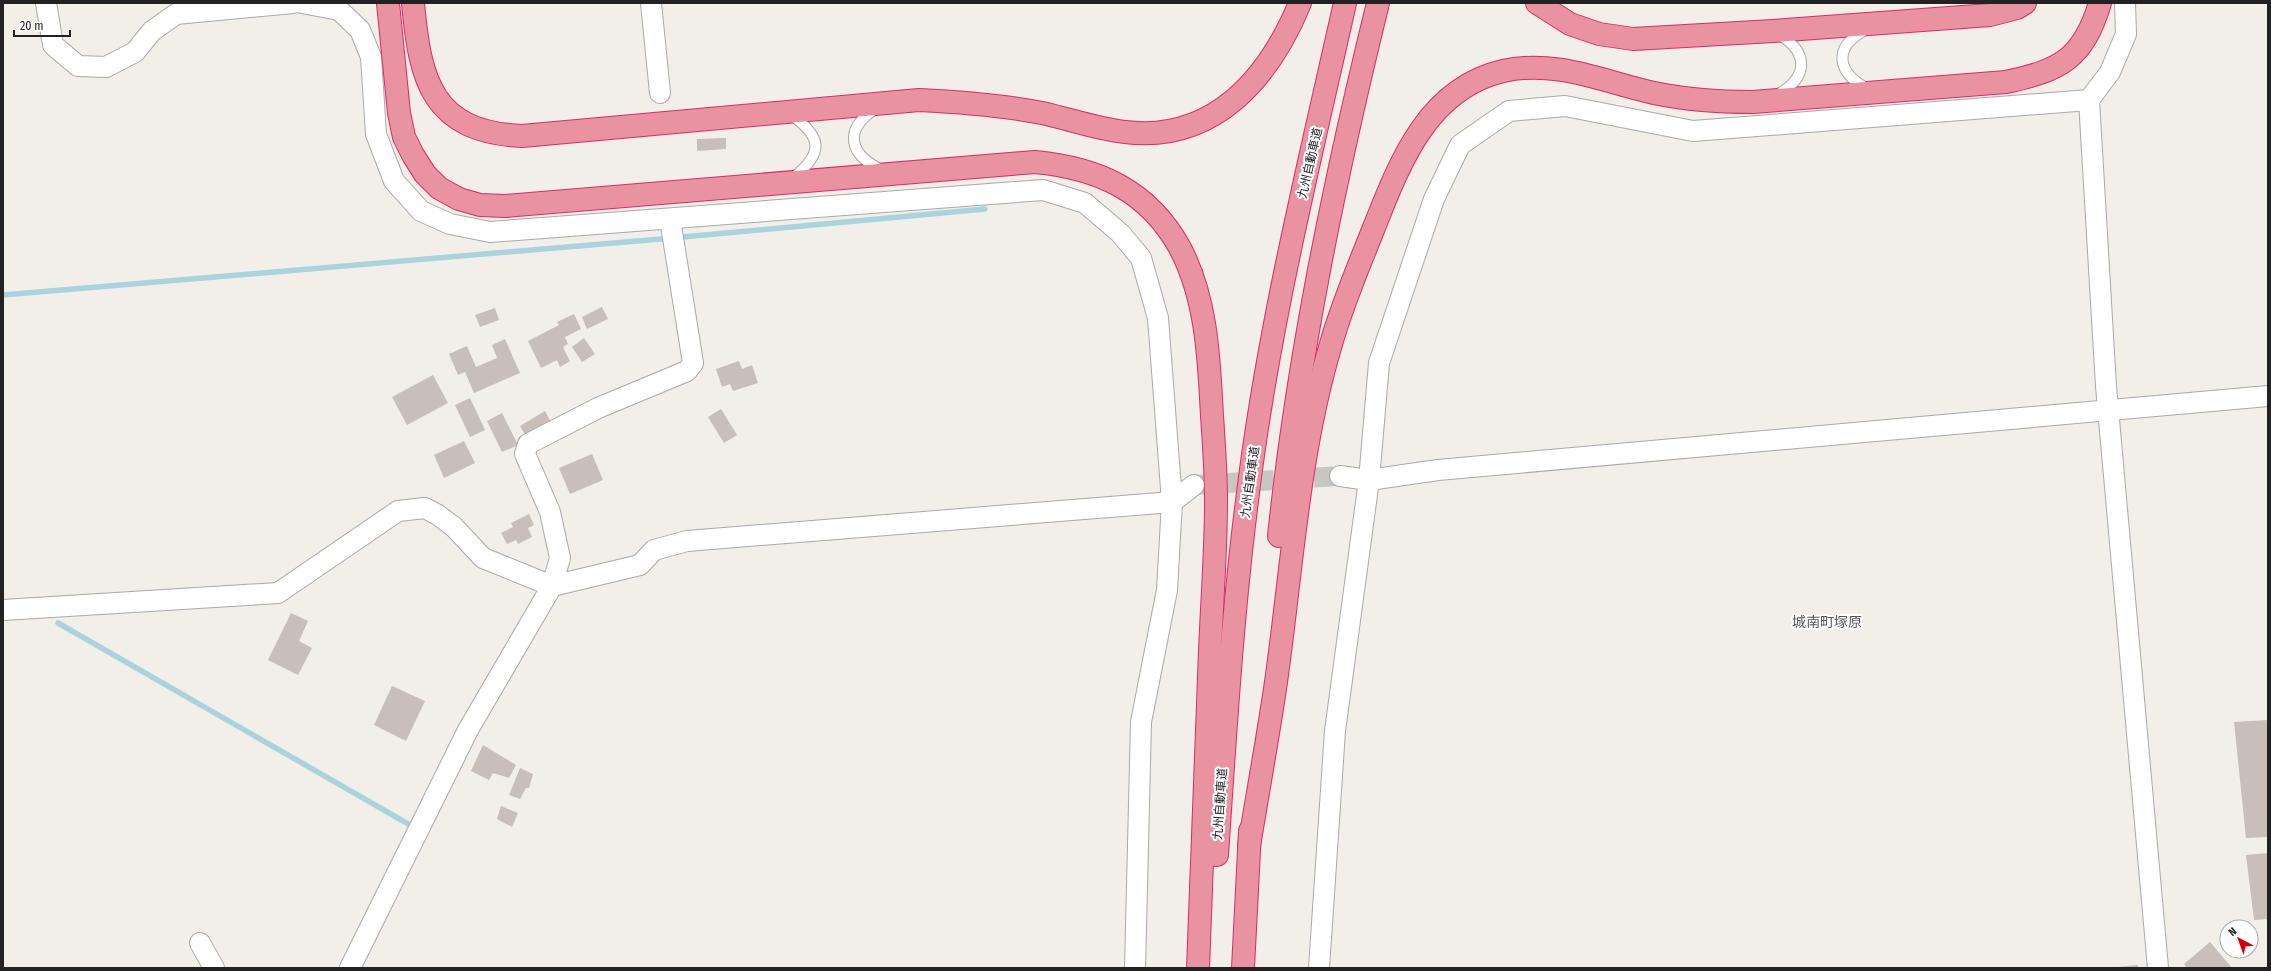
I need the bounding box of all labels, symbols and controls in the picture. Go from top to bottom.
scale bar [14,12,70,38]
text: 20 m [20,19,44,33]
street label: 九州自動車道 [1295,126,1325,200]
street label: 九州自動車道 [1238,445,1262,519]
district label: 城南町塚原 [1792,614,1862,631]
street label: 九州自動車道 [1211,768,1229,840]
north arrow [2219,919,2259,959]
text: N [2226,925,2240,939]

